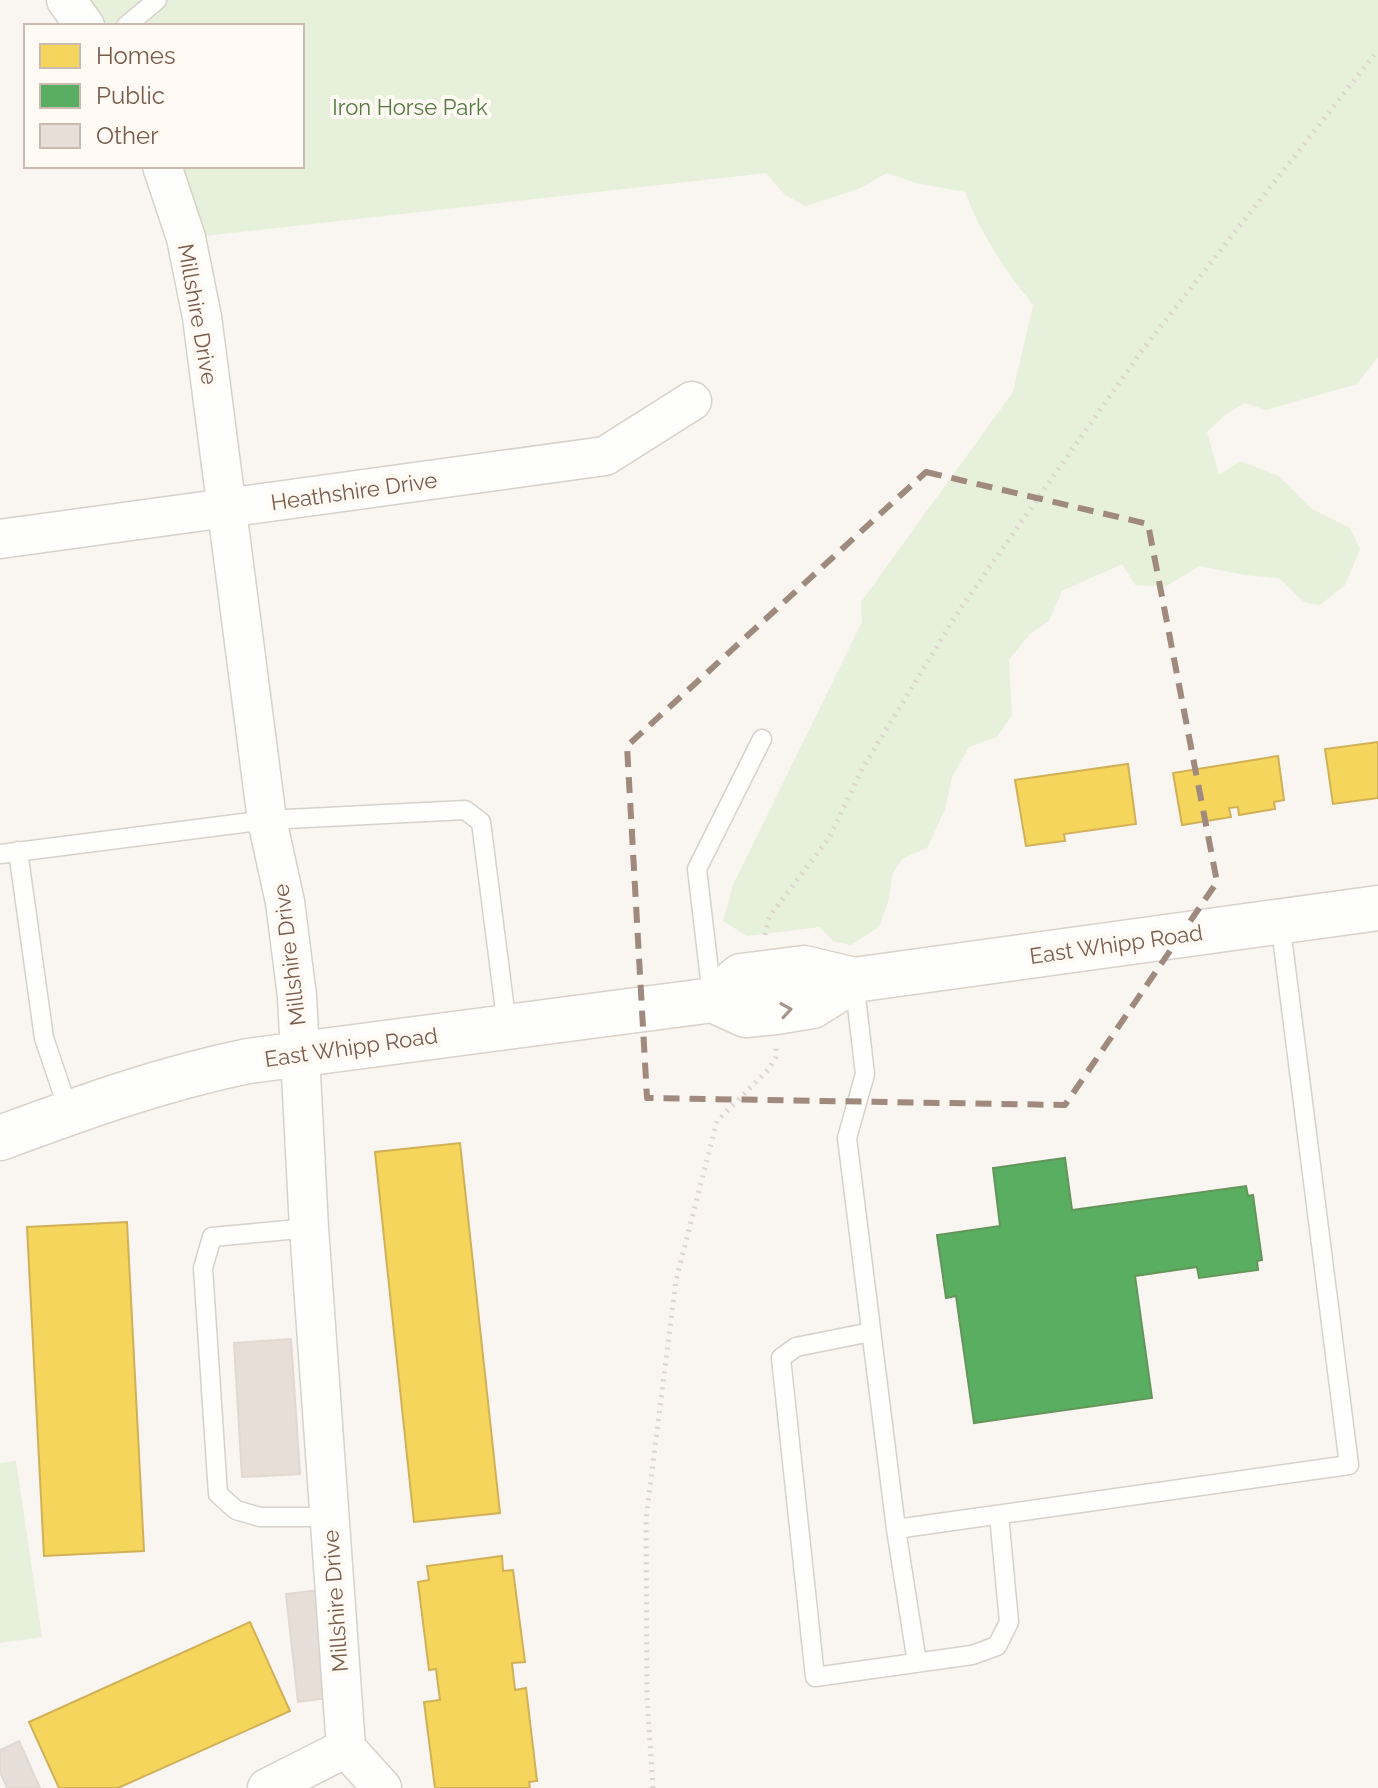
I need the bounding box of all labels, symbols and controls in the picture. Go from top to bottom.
legend [24,24,304,168]
text: Homes [96,41,176,70]
text: Public [96,81,165,110]
park label: Iron Horse Park [332,94,488,120]
text: Other [96,121,159,150]
street label: Millshire Drive [173,241,223,387]
street label: Heathshire Drive [269,466,439,516]
street label: Millshire Drive [267,883,311,1027]
street label: East Whipp Road [1028,919,1204,969]
one-way arrow [779,1002,792,1019]
street label: East Whipp Road [263,1022,439,1072]
street label: Millshire Drive [317,1529,353,1673]

